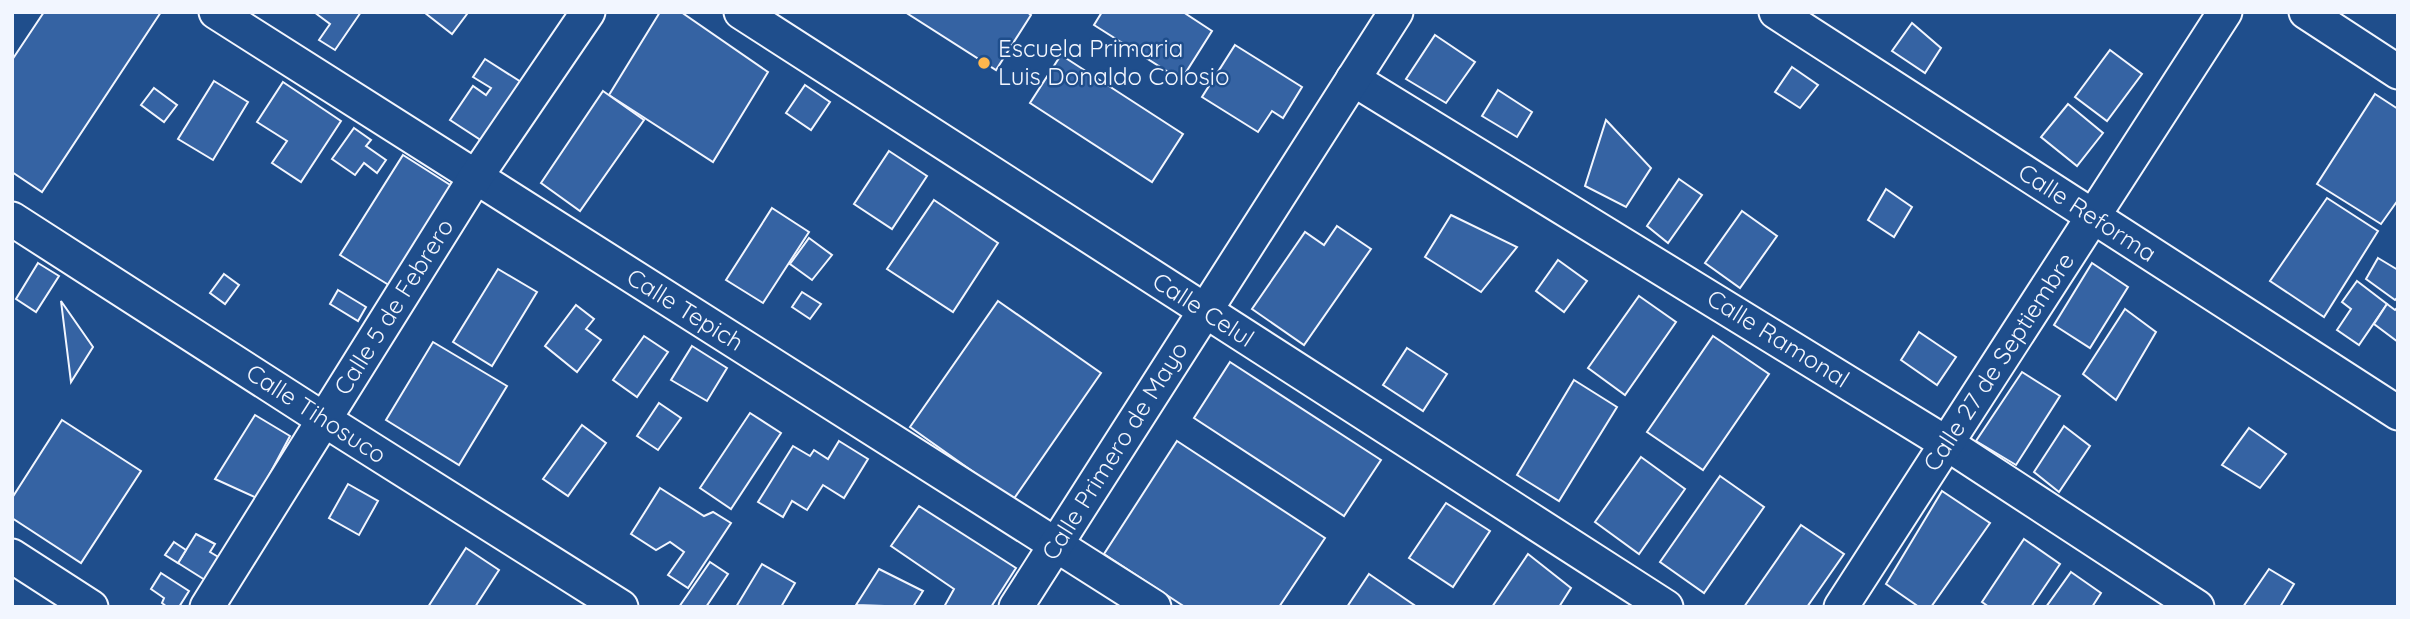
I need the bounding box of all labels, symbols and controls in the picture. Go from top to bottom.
place label: Escuela Primaria Luis Donaldo Colosio [998,33,1229,91]
marker: Escuela Primaria Luis Donaldo Colosio [976,55,992,71]
street label: Calle Reforma [2013,156,2162,268]
street label: Calle 5 de Febrero [327,213,459,400]
street label: Calle 27 de Septiembre [1916,247,2080,476]
street label: Calle Tepich [622,261,749,357]
street label: Calle Celul [1147,265,1260,353]
street label: Calle Ramonal [1702,282,1855,394]
street label: Calle Primero de Mayo [1035,336,1194,565]
street label: Calle Tihosuco [241,357,392,470]

